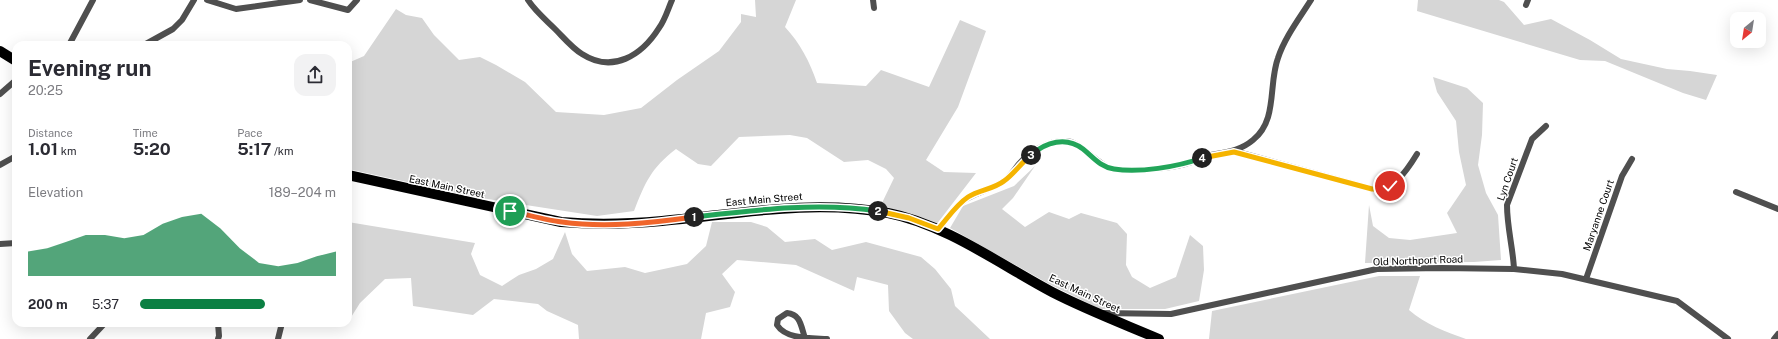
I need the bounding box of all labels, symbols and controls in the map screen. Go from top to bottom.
north arrow [1730,12,1766,48]
map controls [1730,12,1766,48]
button: share [294,54,336,96]
text: Evening run [28,55,152,81]
text: 20:25 [28,83,63,98]
text: Distance [28,127,73,139]
text: Time [133,127,158,139]
text: Pace [237,127,262,139]
text: 1.01 [28,139,58,159]
text: 5:20 [133,139,171,159]
text: 5:17 [237,139,271,159]
text: km [58,145,76,157]
text: /km [271,145,294,157]
pin: 3 [1021,145,1041,165]
pin: 4 [1192,148,1212,168]
text: 3 [1027,149,1035,161]
text: 4 [1198,152,1206,164]
street label: Lyn Court [1494,156,1520,202]
pin [1373,169,1407,203]
street label: East Main Street [408,172,486,200]
icon: check [1379,175,1401,197]
street label: Maryanne Court [1580,178,1616,252]
text: Elevation [28,185,83,200]
text: 189–204 m [269,185,336,200]
street label: East Main Street [725,190,803,208]
pin [493,194,527,228]
icon: arrive [499,200,521,222]
pin: 2 [868,201,888,221]
text: 2 [875,205,882,217]
pin: 1 [684,207,704,227]
text: 1 [692,211,696,223]
street label: Old Northport Road [1373,252,1463,268]
street label: East Main Street [1047,271,1123,315]
text: 200 m [28,297,68,312]
text: 5:37 [92,297,119,312]

